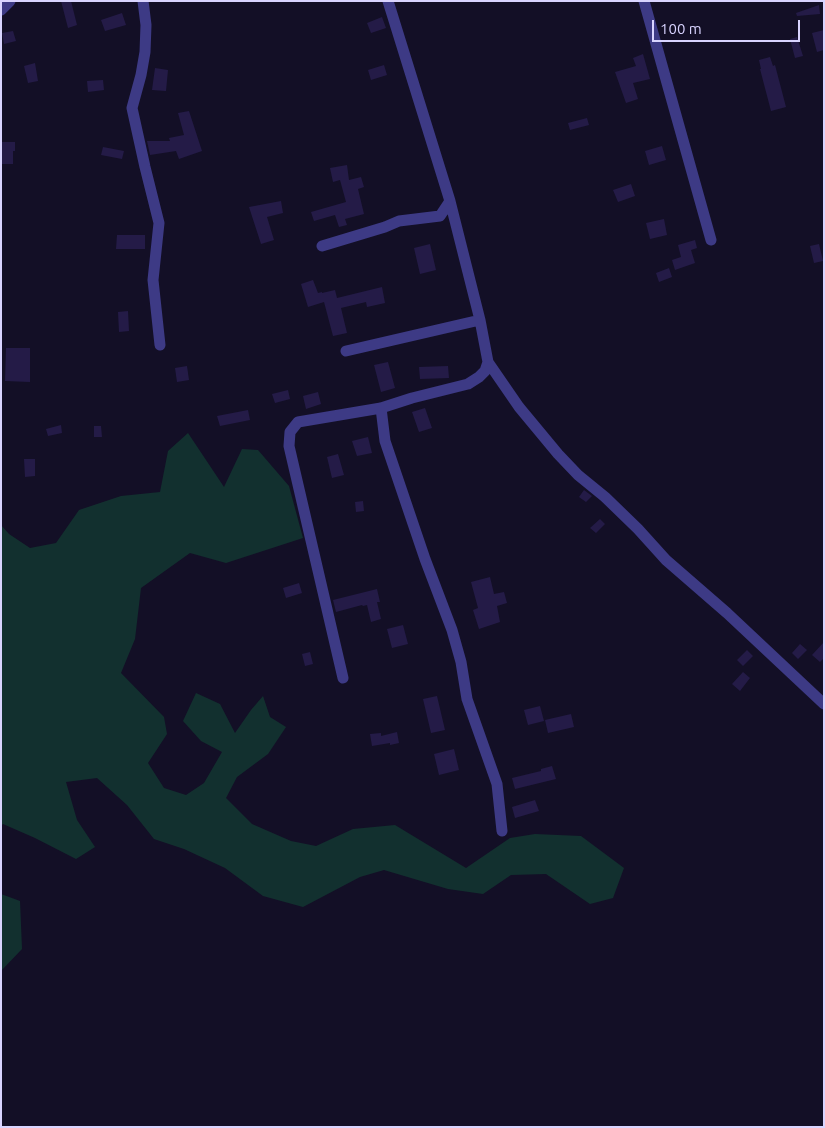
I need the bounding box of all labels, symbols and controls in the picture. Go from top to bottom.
scale bar [655,10,802,42]
text: 100 m [660,20,702,37]

